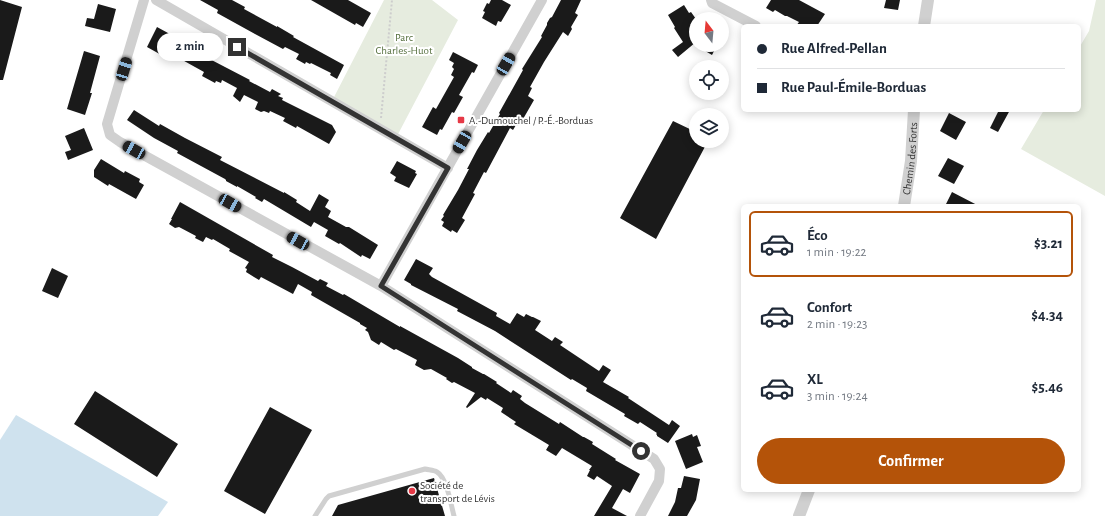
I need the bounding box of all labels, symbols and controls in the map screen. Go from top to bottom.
north arrow [689,12,729,52]
map controls [689,12,729,148]
park label: Parc Charles-Huot [376,32,433,56]
callout: 2 min [157,33,223,61]
route end [228,38,246,56]
text: 2 min [176,40,204,53]
text: Rue Alfred-Pellan [781,41,887,56]
car [495,51,517,77]
car [115,56,133,82]
button: locate [689,60,729,100]
text: Rue Paul-Émile-Borduas [781,80,926,95]
button: layers [689,108,729,148]
place label: A.-Dumouchel / P.-É.-Borduas [469,114,593,126]
marker: A.-Dumouchel / P.-É.-Borduas [456,115,466,125]
street label: Chemin des Forts [901,122,919,196]
car [451,129,473,155]
car [121,139,147,161]
car [217,192,243,214]
icon: car [759,226,795,262]
text: Éco [807,228,828,243]
car [285,230,311,252]
text: $3.21 [1034,236,1063,251]
text: 1 min · 19:22 [807,246,867,259]
icon: car [759,298,795,334]
text: Confort [807,300,852,315]
text: $4.34 [1031,308,1063,323]
text: 2 min · 19:23 [807,318,867,331]
icon: car [759,370,795,406]
text: XL [807,372,823,387]
text: $5.46 [1032,380,1063,395]
text: 3 min · 19:24 [807,390,868,403]
button: Confirmer [757,438,1065,484]
route start [632,442,650,460]
place label: Société de transport de Lévis [420,480,495,504]
marker: Société de transport de Lévis [407,486,417,496]

